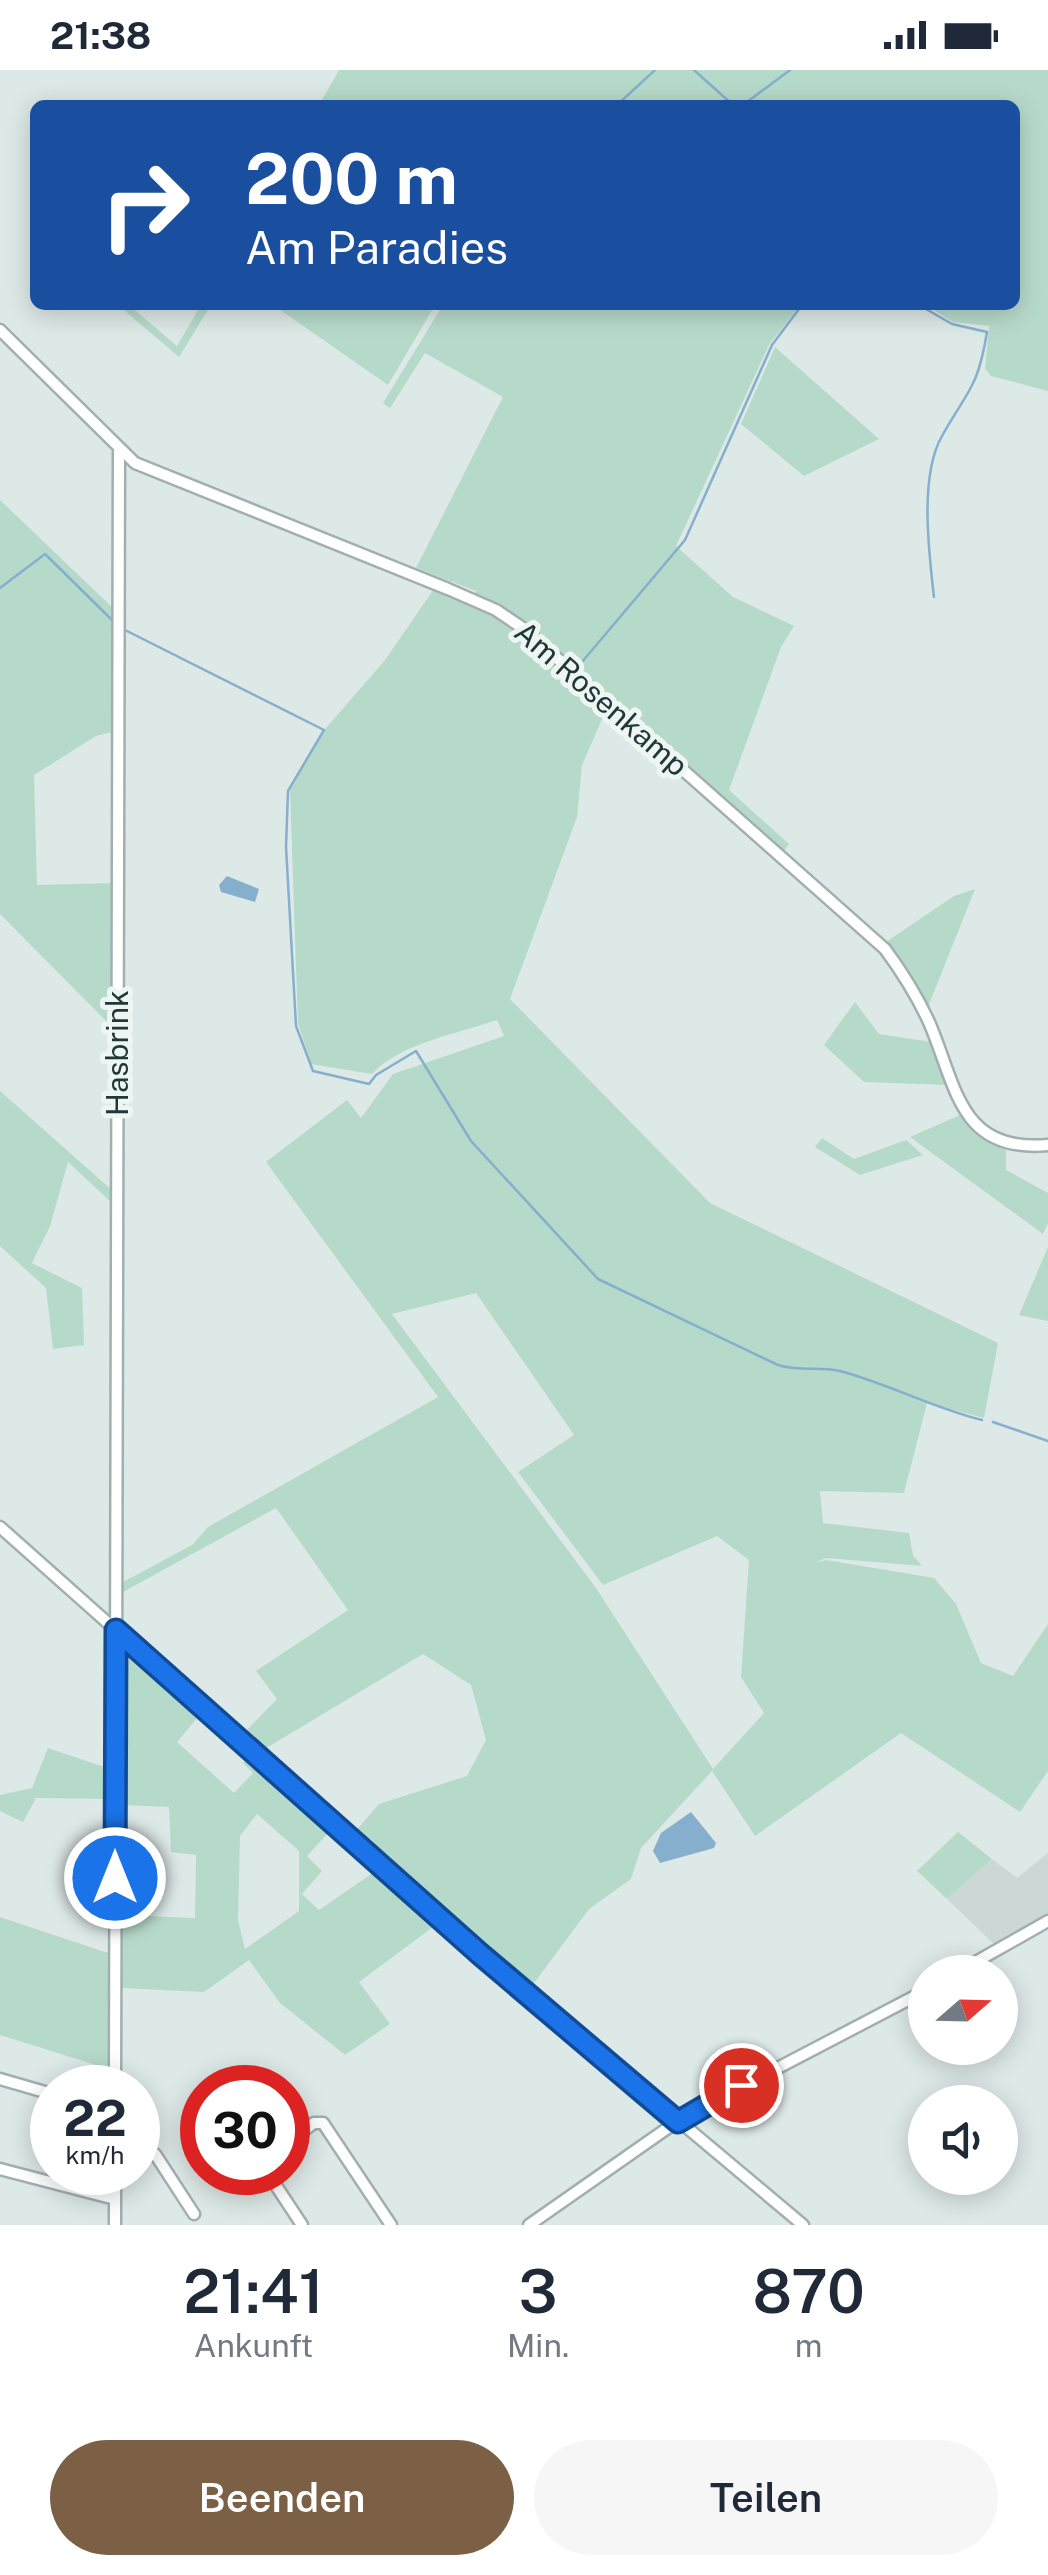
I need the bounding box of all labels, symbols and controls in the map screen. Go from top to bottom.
text: 21:38 [50,13,151,58]
text: 200 m [245,137,458,220]
icon: right [80,140,210,270]
text: Am Paradies [245,221,508,274]
street label: Am Rosenkamp [508,613,696,783]
street label: Hasbrink [99,990,135,1116]
position arrow [63,1826,167,1930]
north arrow [908,1955,1018,2065]
map controls [908,1955,1018,2195]
pin [699,2043,784,2128]
icon: arrive [714,2058,769,2113]
speed limit sign: 30 [180,2065,310,2195]
button: sound [908,2085,1018,2195]
text: 22 [63,2088,127,2147]
text: km/h [66,2140,124,2170]
text: 21:41 [183,2256,324,2327]
text: 3 [519,2256,558,2327]
text: 870 [752,2256,865,2327]
text: Ankunft [194,2327,313,2364]
text: Min. [507,2327,569,2364]
text: m [795,2327,822,2364]
button: Beenden [50,2440,514,2555]
button: Teilen [534,2440,998,2555]

